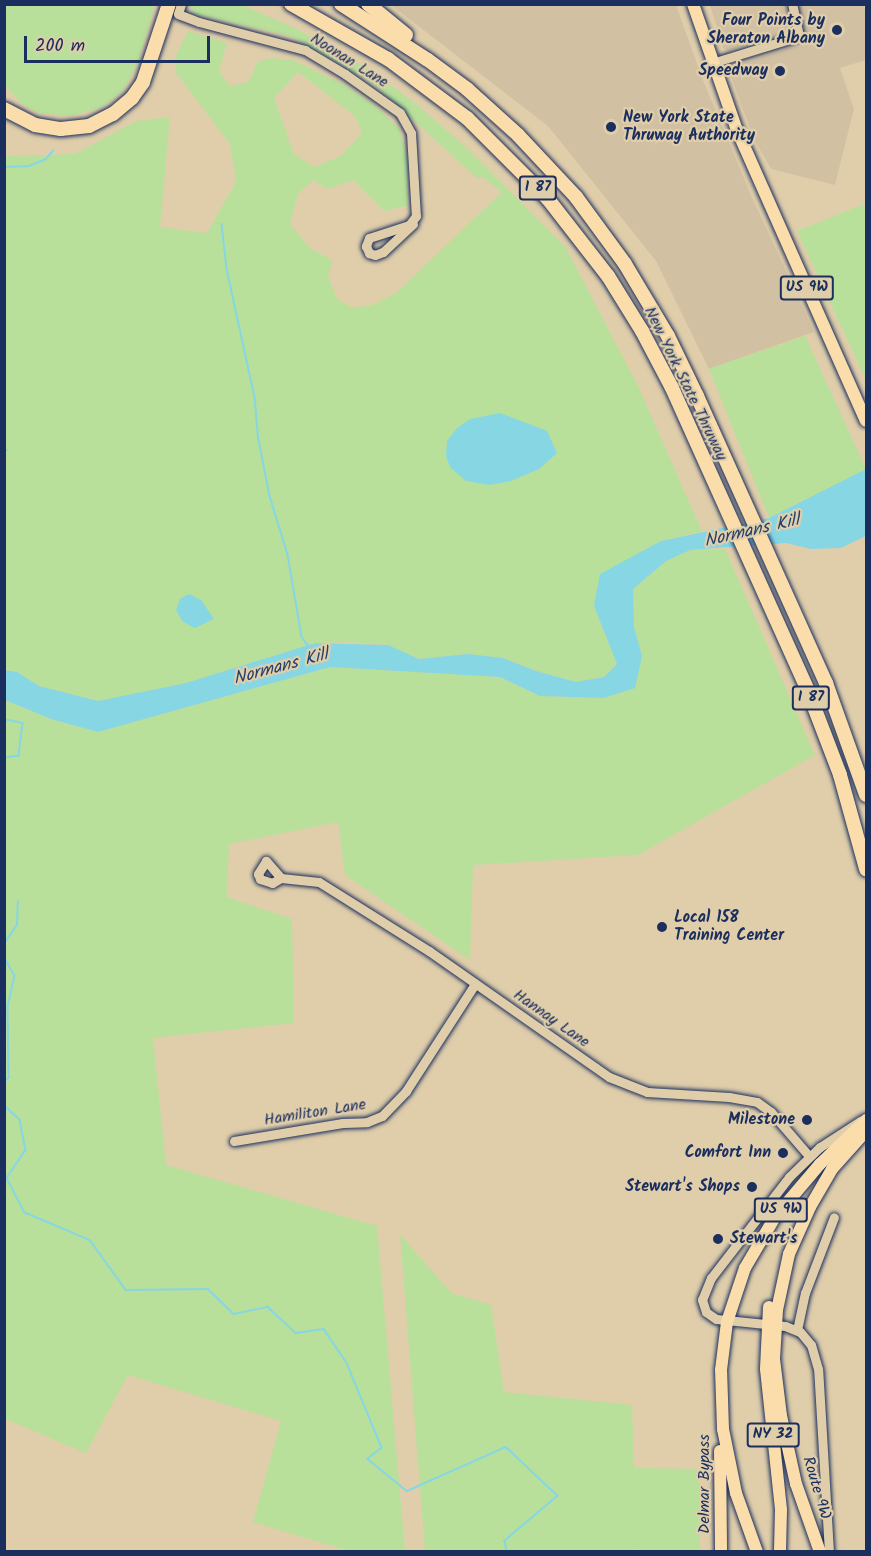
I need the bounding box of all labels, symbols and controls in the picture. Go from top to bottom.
place label: Four Points by Sheraton Albany [707,11,825,49]
marker: Four Points by Sheraton Albany [830,23,844,37]
scale bar [27,24,213,62]
street label: Noonan Lane [306,29,392,93]
text: 200 m [35,32,85,61]
place label: Speedway [698,61,768,81]
marker: Speedway [773,64,787,78]
place label: New York State Thruway Authority [623,108,755,146]
marker: New York State Thruway Authority [604,120,618,134]
road number: I 87 [518,176,558,200]
road number: US 9W [778,276,836,300]
street label: New York State Thruway [639,304,731,464]
water label: Normans Kill [702,511,802,553]
water label: Normans Kill [231,645,331,691]
road number: I 87 [792,686,830,710]
place label: Local 158 Training Center [674,908,784,946]
marker: Local 158 Training Center [655,920,669,934]
street label: Hannay Lane [509,986,593,1052]
street label: Hamiliton Lane [263,1095,367,1131]
place label: Milestone [728,1110,795,1130]
marker: Milestone [800,1113,814,1127]
place label: Comfort Inn [685,1143,771,1163]
marker: Comfort Inn [776,1146,790,1160]
place label: Stewart's Shops [625,1177,740,1197]
marker: Stewart's Shops [745,1180,759,1194]
road number: US 9W [752,1198,810,1222]
place label: Stewart's [730,1229,797,1249]
marker: Stewart's [711,1232,725,1246]
road number: NY 32 [746,1423,800,1447]
street label: Delmar Bypass [695,1434,715,1534]
street label: Route 9W [797,1454,835,1522]

